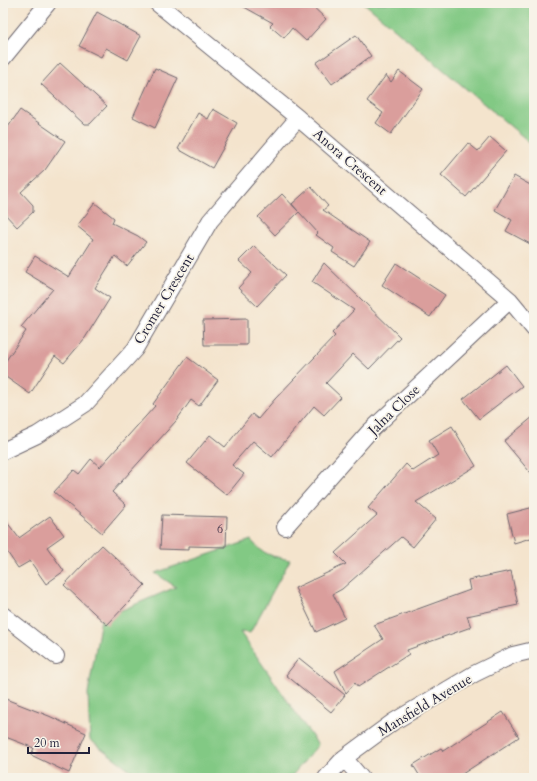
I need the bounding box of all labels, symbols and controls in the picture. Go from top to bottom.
street label: Anora Crescent [309,125,392,200]
street label: Cromer Crescent [129,250,199,348]
street label: Jalna Close [363,381,424,441]
house number: 6 [217,521,223,537]
street label: Mansfield Avenue [375,669,475,741]
scale bar [28,729,89,755]
text: 20 m [34,735,61,751]

